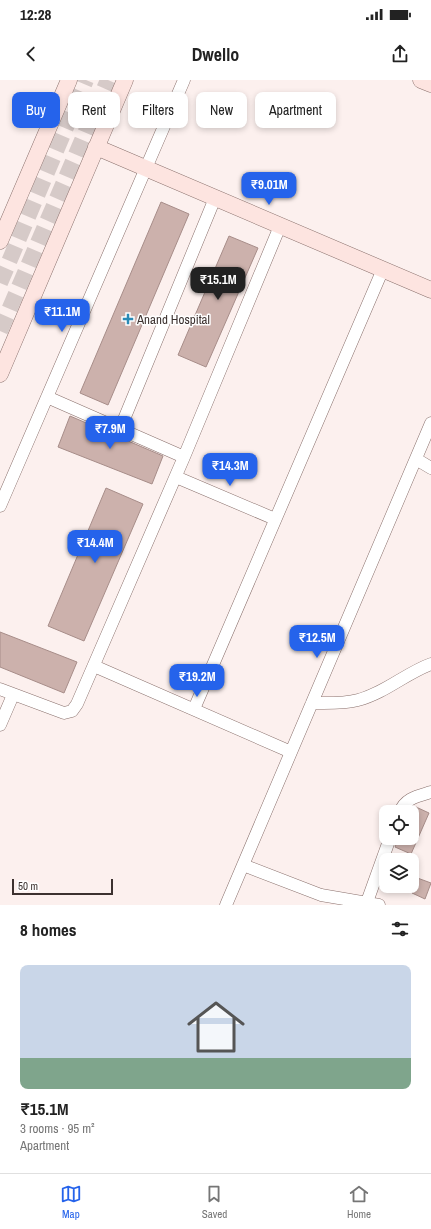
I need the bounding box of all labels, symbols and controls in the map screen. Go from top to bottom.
text: 12:28 [20,4,51,25]
text: Dwello [192,42,239,67]
icon: back [20,43,42,65]
icon: share [389,43,411,65]
chip: Buy [12,92,60,128]
chip: Rent [68,92,120,128]
chip: Filters [128,92,188,128]
chip: New [196,92,247,128]
chip: Apartment [255,92,336,128]
pin: ₹9.01M [236,172,302,206]
text: ₹9.01M [250,176,288,193]
pin: ₹15.1M [185,267,251,301]
text: ₹15.1M [199,271,237,288]
pin: ₹11.1M [29,299,95,333]
text: ₹11.1M [44,303,80,320]
place label: Anand Hospital [136,311,210,328]
marker: Anand Hospital [122,313,134,325]
pin: ₹7.9M [82,416,138,450]
text: ₹7.9M [94,420,126,437]
pin: ₹14.3M [197,453,263,487]
text: ₹14.3M [211,457,249,474]
pin: ₹14.4M [62,530,128,564]
text: ₹14.4M [76,534,114,551]
pin: ₹12.5M [284,625,350,659]
text: ₹12.5M [298,629,336,646]
pin: ₹19.2M [164,664,230,698]
text: ₹19.2M [178,668,216,685]
map controls [379,805,419,893]
button: locate [379,805,419,845]
button: layers [379,853,419,893]
scale bar [12,877,113,896]
text: 50 m [18,879,38,893]
text: 8 homes [20,918,77,941]
icon: filters [389,918,411,940]
icon: home [180,991,252,1063]
text: ₹15.1M [20,1097,69,1120]
text: 3 rooms · 95 m² [20,1120,95,1137]
text: Apartment [20,1137,69,1154]
tab: Map [60,1183,82,1221]
tab: Saved [202,1183,227,1221]
tab: Home [347,1183,371,1221]

